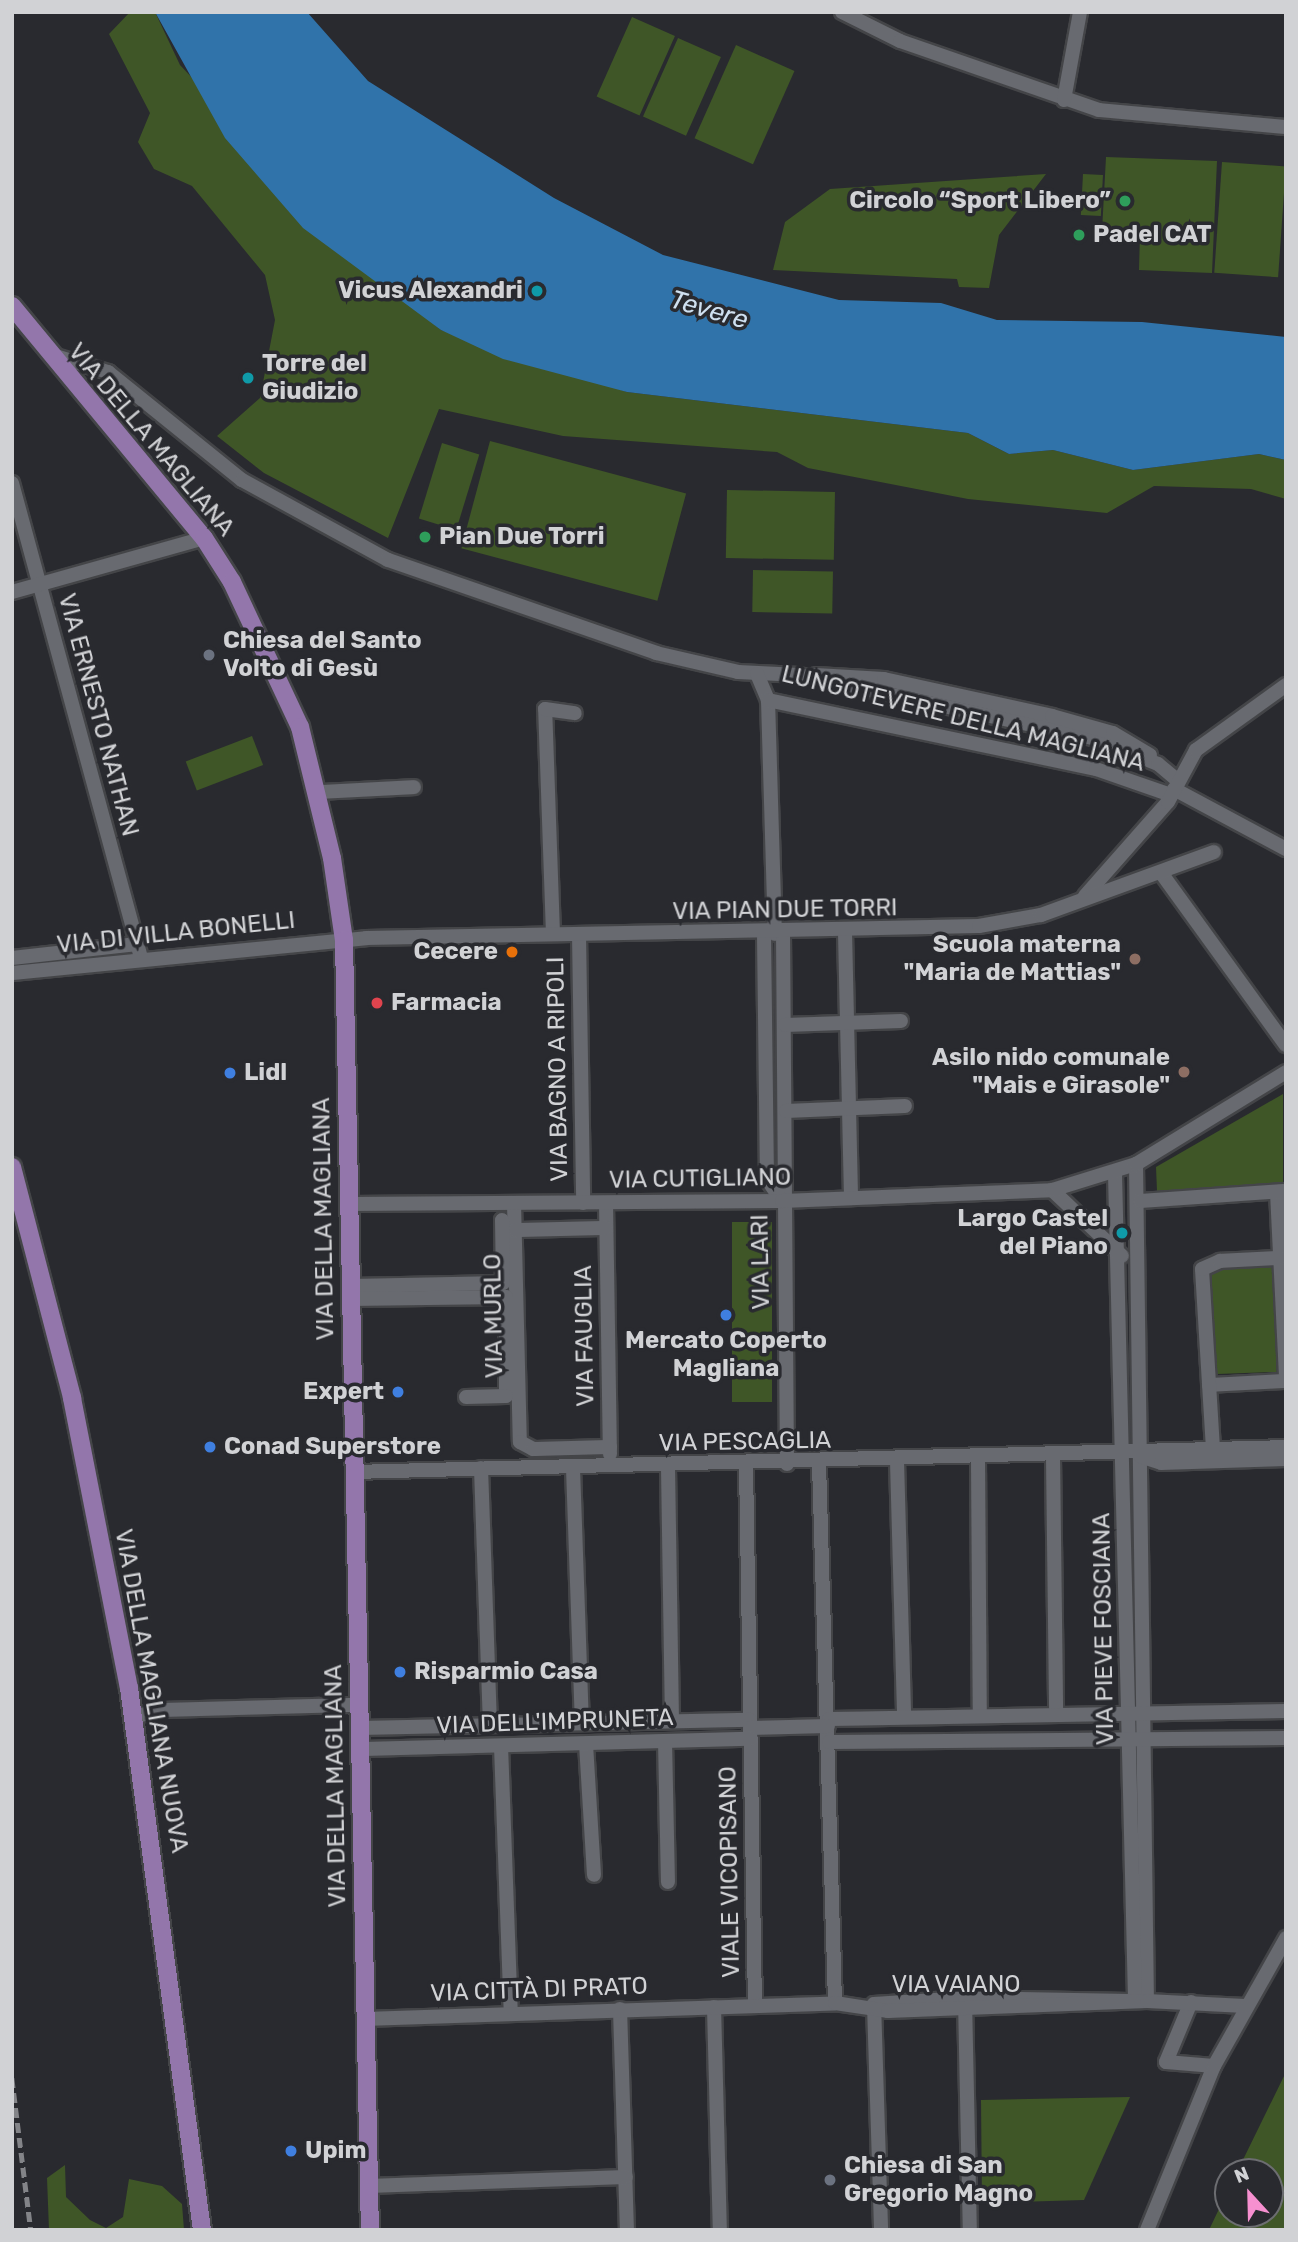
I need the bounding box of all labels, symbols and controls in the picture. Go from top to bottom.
place label: Circolo “Sport Libero” [849,187,1111,215]
marker: Circolo “Sport Libero” [1117,193,1133,209]
place label: Padel CAT [1093,221,1212,249]
marker: Padel CAT [1071,227,1087,243]
place label: Vicus Alexandri [338,277,523,305]
marker: Vicus Alexandri [529,283,545,299]
water label: Tevere [667,284,751,336]
street label: VIA DELLA MAGLIANA [61,337,241,543]
place label: Torre del Giudizio [262,350,367,406]
marker: Torre del Giudizio [240,370,256,386]
place label: Pian Due Torri [439,523,605,551]
marker: Pian Due Torri [417,529,433,545]
street label: VIA ERNESTO NATHAN [52,590,144,840]
place label: Chiesa del Santo Volto di Gesù [223,627,422,683]
marker: Chiesa del Santo Volto di Gesù [201,647,217,663]
street label: LUNGOTEVERE DELLA MAGLIANA [778,660,1148,778]
street label: VIA PIAN DUE TORRI [672,894,898,926]
street label: VIA DI VILLA BONELLI [54,906,298,960]
place label: Scuola materna "Maria de Mattias" [904,931,1121,987]
place label: Cecere [413,938,498,966]
marker: Cecere [504,944,520,960]
marker: Scuola materna "Maria de Mattias" [1127,951,1143,967]
street label: VIA BAGNO A RIPOLI [542,955,574,1183]
place label: Farmacia [391,989,502,1017]
marker: Farmacia [369,995,385,1011]
place label: Asilo nido comunale "Mais e Girasole" [932,1044,1170,1100]
place label: Lidl [244,1059,287,1087]
marker: Asilo nido comunale "Mais e Girasole" [1176,1064,1192,1080]
marker: Lidl [222,1065,238,1081]
street label: VIA DELLA MAGLIANA [307,1097,341,1341]
street label: VIA CUTIGLIANO [608,1163,792,1195]
place label: Largo Castel del Piano [957,1205,1108,1261]
street label: VIA LARI [746,1214,776,1310]
marker: Largo Castel del Piano [1114,1225,1130,1241]
street label: VIA MURLO [479,1253,509,1379]
street label: VIA FAUGLIA [569,1265,601,1407]
marker: Mercato Coperto Magliana [718,1307,734,1323]
place label: Mercato Coperto Magliana [625,1327,827,1383]
place label: Expert [303,1378,384,1406]
marker: Expert [390,1384,406,1400]
street label: VIA PESCAGLIA [658,1426,832,1458]
place label: Conad Superstore [224,1433,441,1461]
marker: Conad Superstore [202,1439,218,1455]
street label: VIA PIEVE FOSCIANA [1088,1512,1120,1746]
street label: VIA DELLA MAGLIANA NUOVA [108,1526,194,1856]
place label: Risparmio Casa [414,1658,598,1686]
street label: VIA DELLA MAGLIANA [319,1664,353,1908]
marker: Risparmio Casa [392,1664,408,1680]
street label: VIA DELL'IMPRUNETA [436,1703,674,1741]
street label: VIALE VICOPISANO [714,1766,746,1978]
street label: VIA VAIANO [891,1971,1021,1999]
street label: VIA CITTÀ DI PRATO [429,1972,649,2008]
place label: Upim [305,2137,366,2165]
marker: Upim [283,2143,299,2159]
place label: Chiesa di San Gregorio Magno [844,2152,1033,2208]
north arrow [1214,2158,1284,2228]
text: N [1231,2162,1252,2188]
marker: Chiesa di San Gregorio Magno [822,2172,838,2188]

